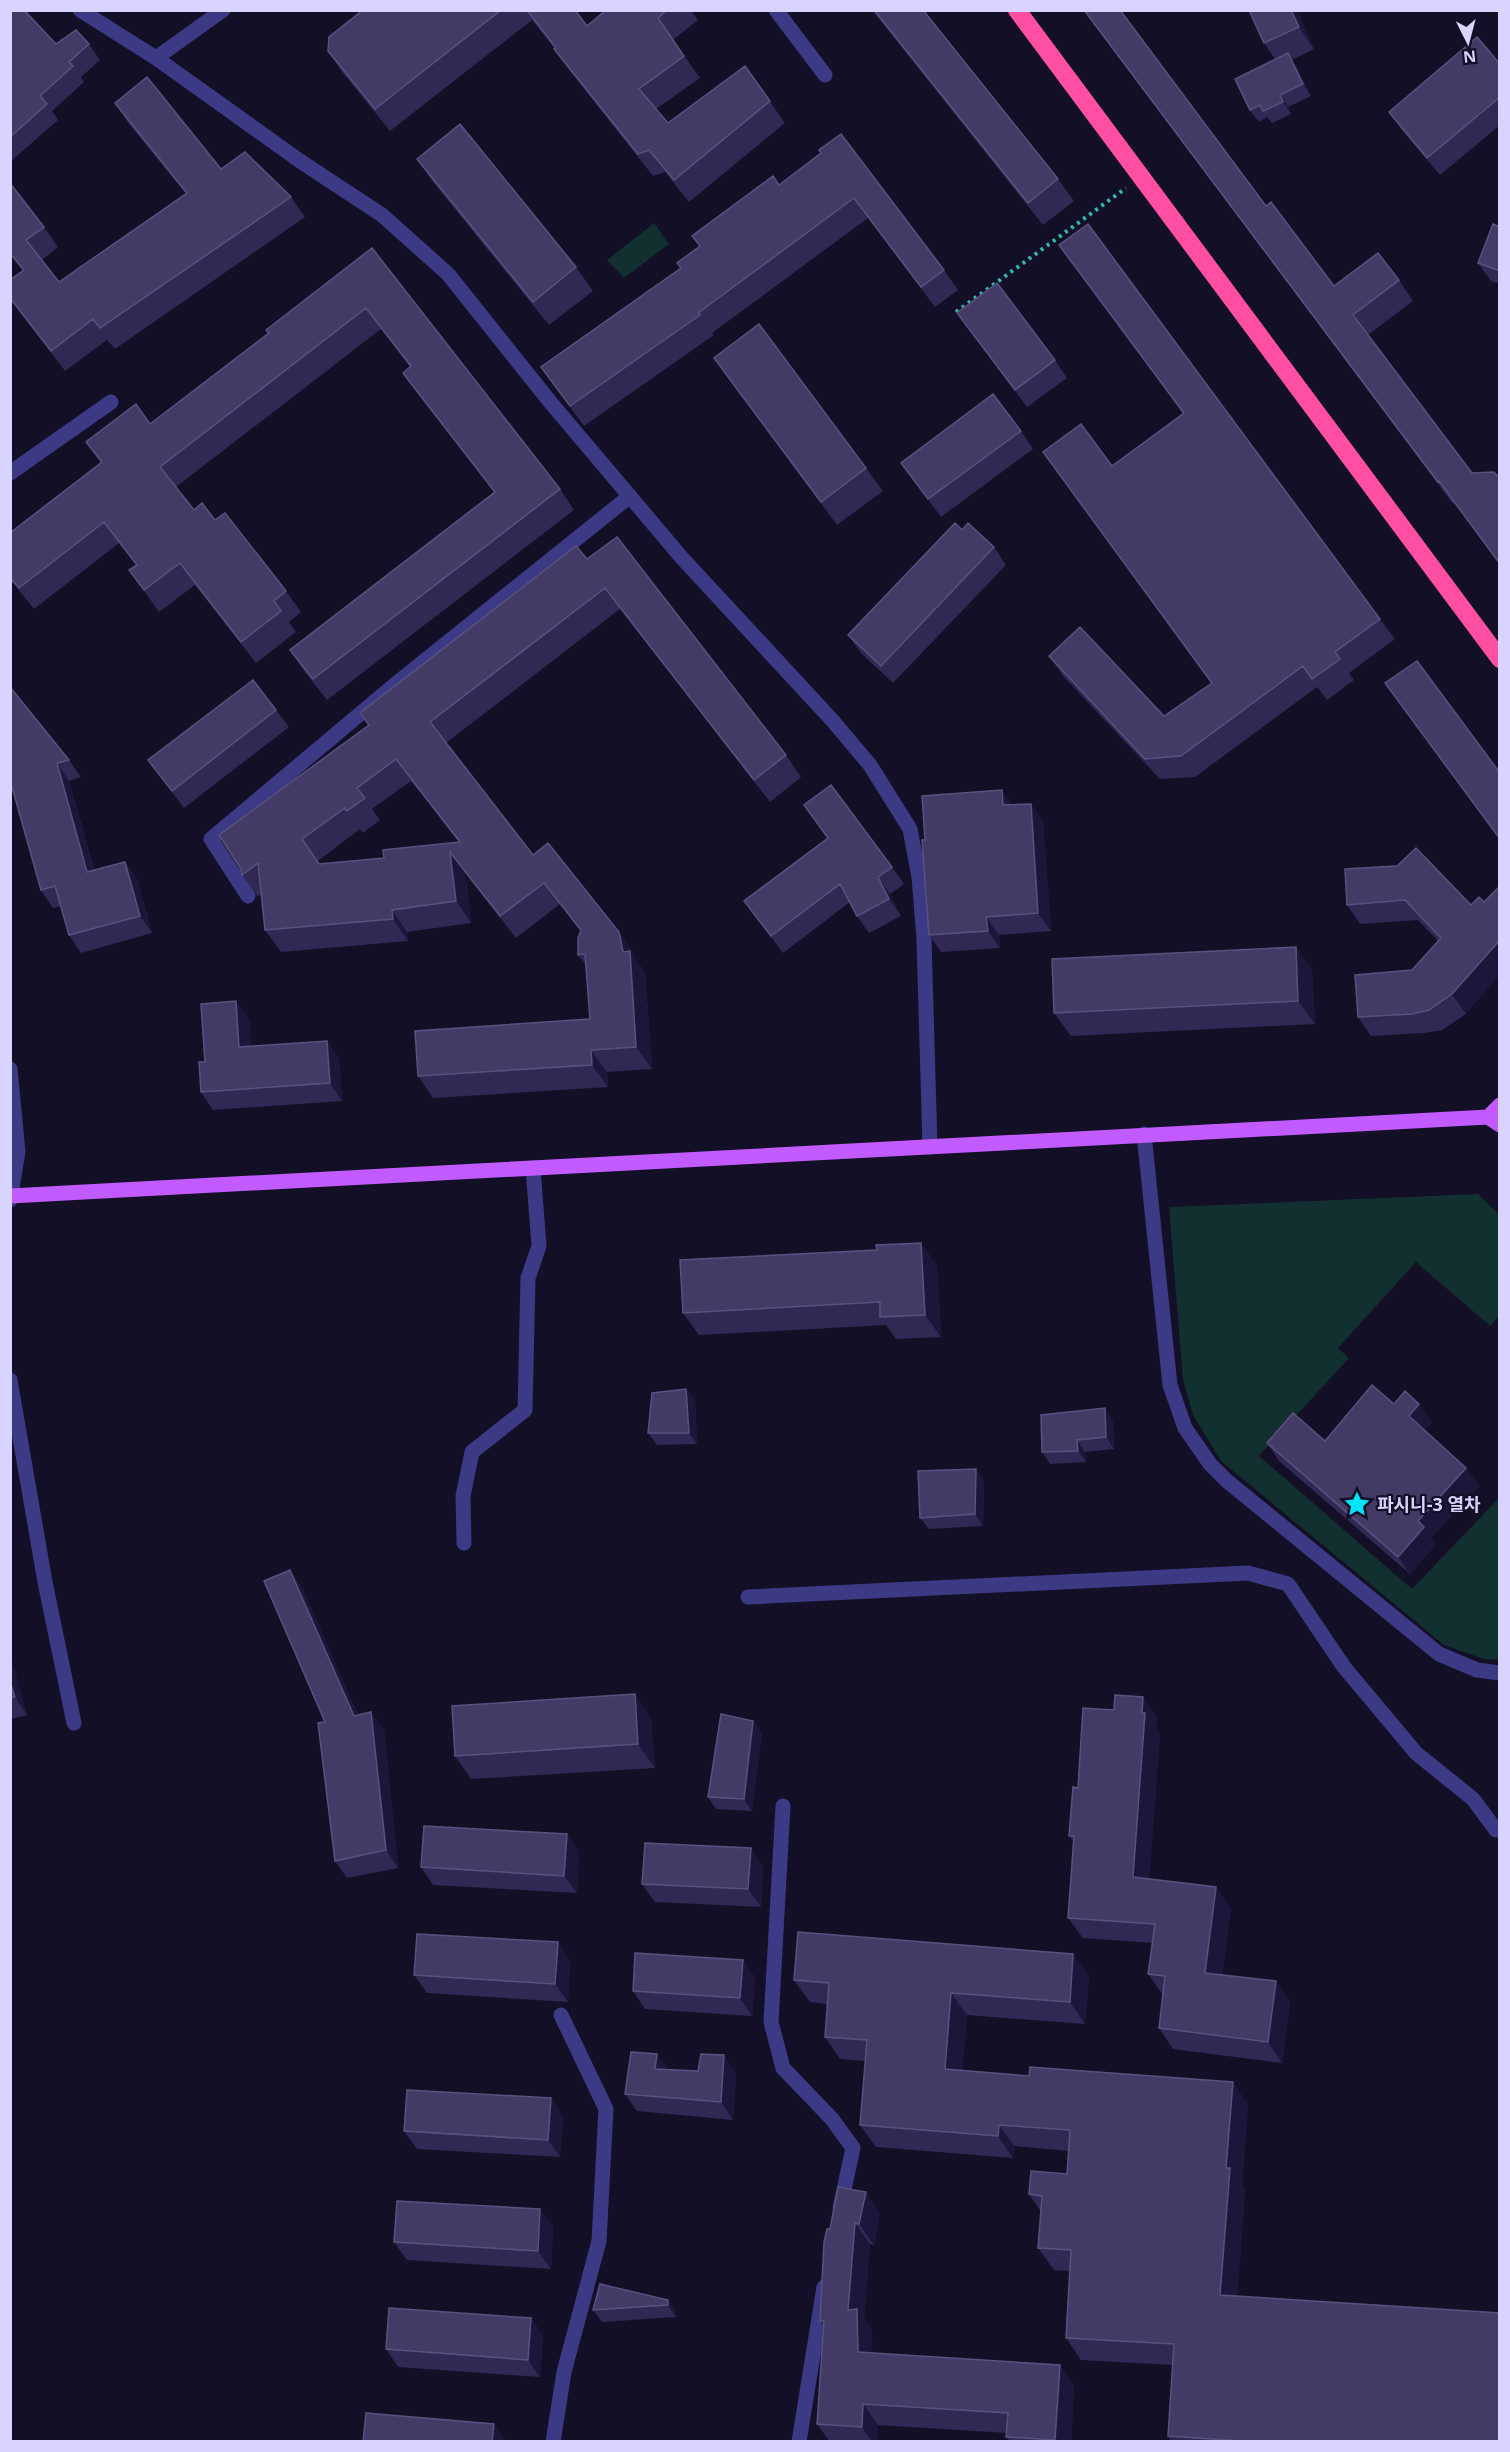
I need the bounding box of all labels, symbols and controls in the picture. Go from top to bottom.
north arrow [1438,12,1498,72]
text: N [1462,45,1477,69]
place icon: 파시니-3 열차 [1342,1489,1372,1519]
place label: 파시니-3 열차 [1377,1492,1481,1516]

